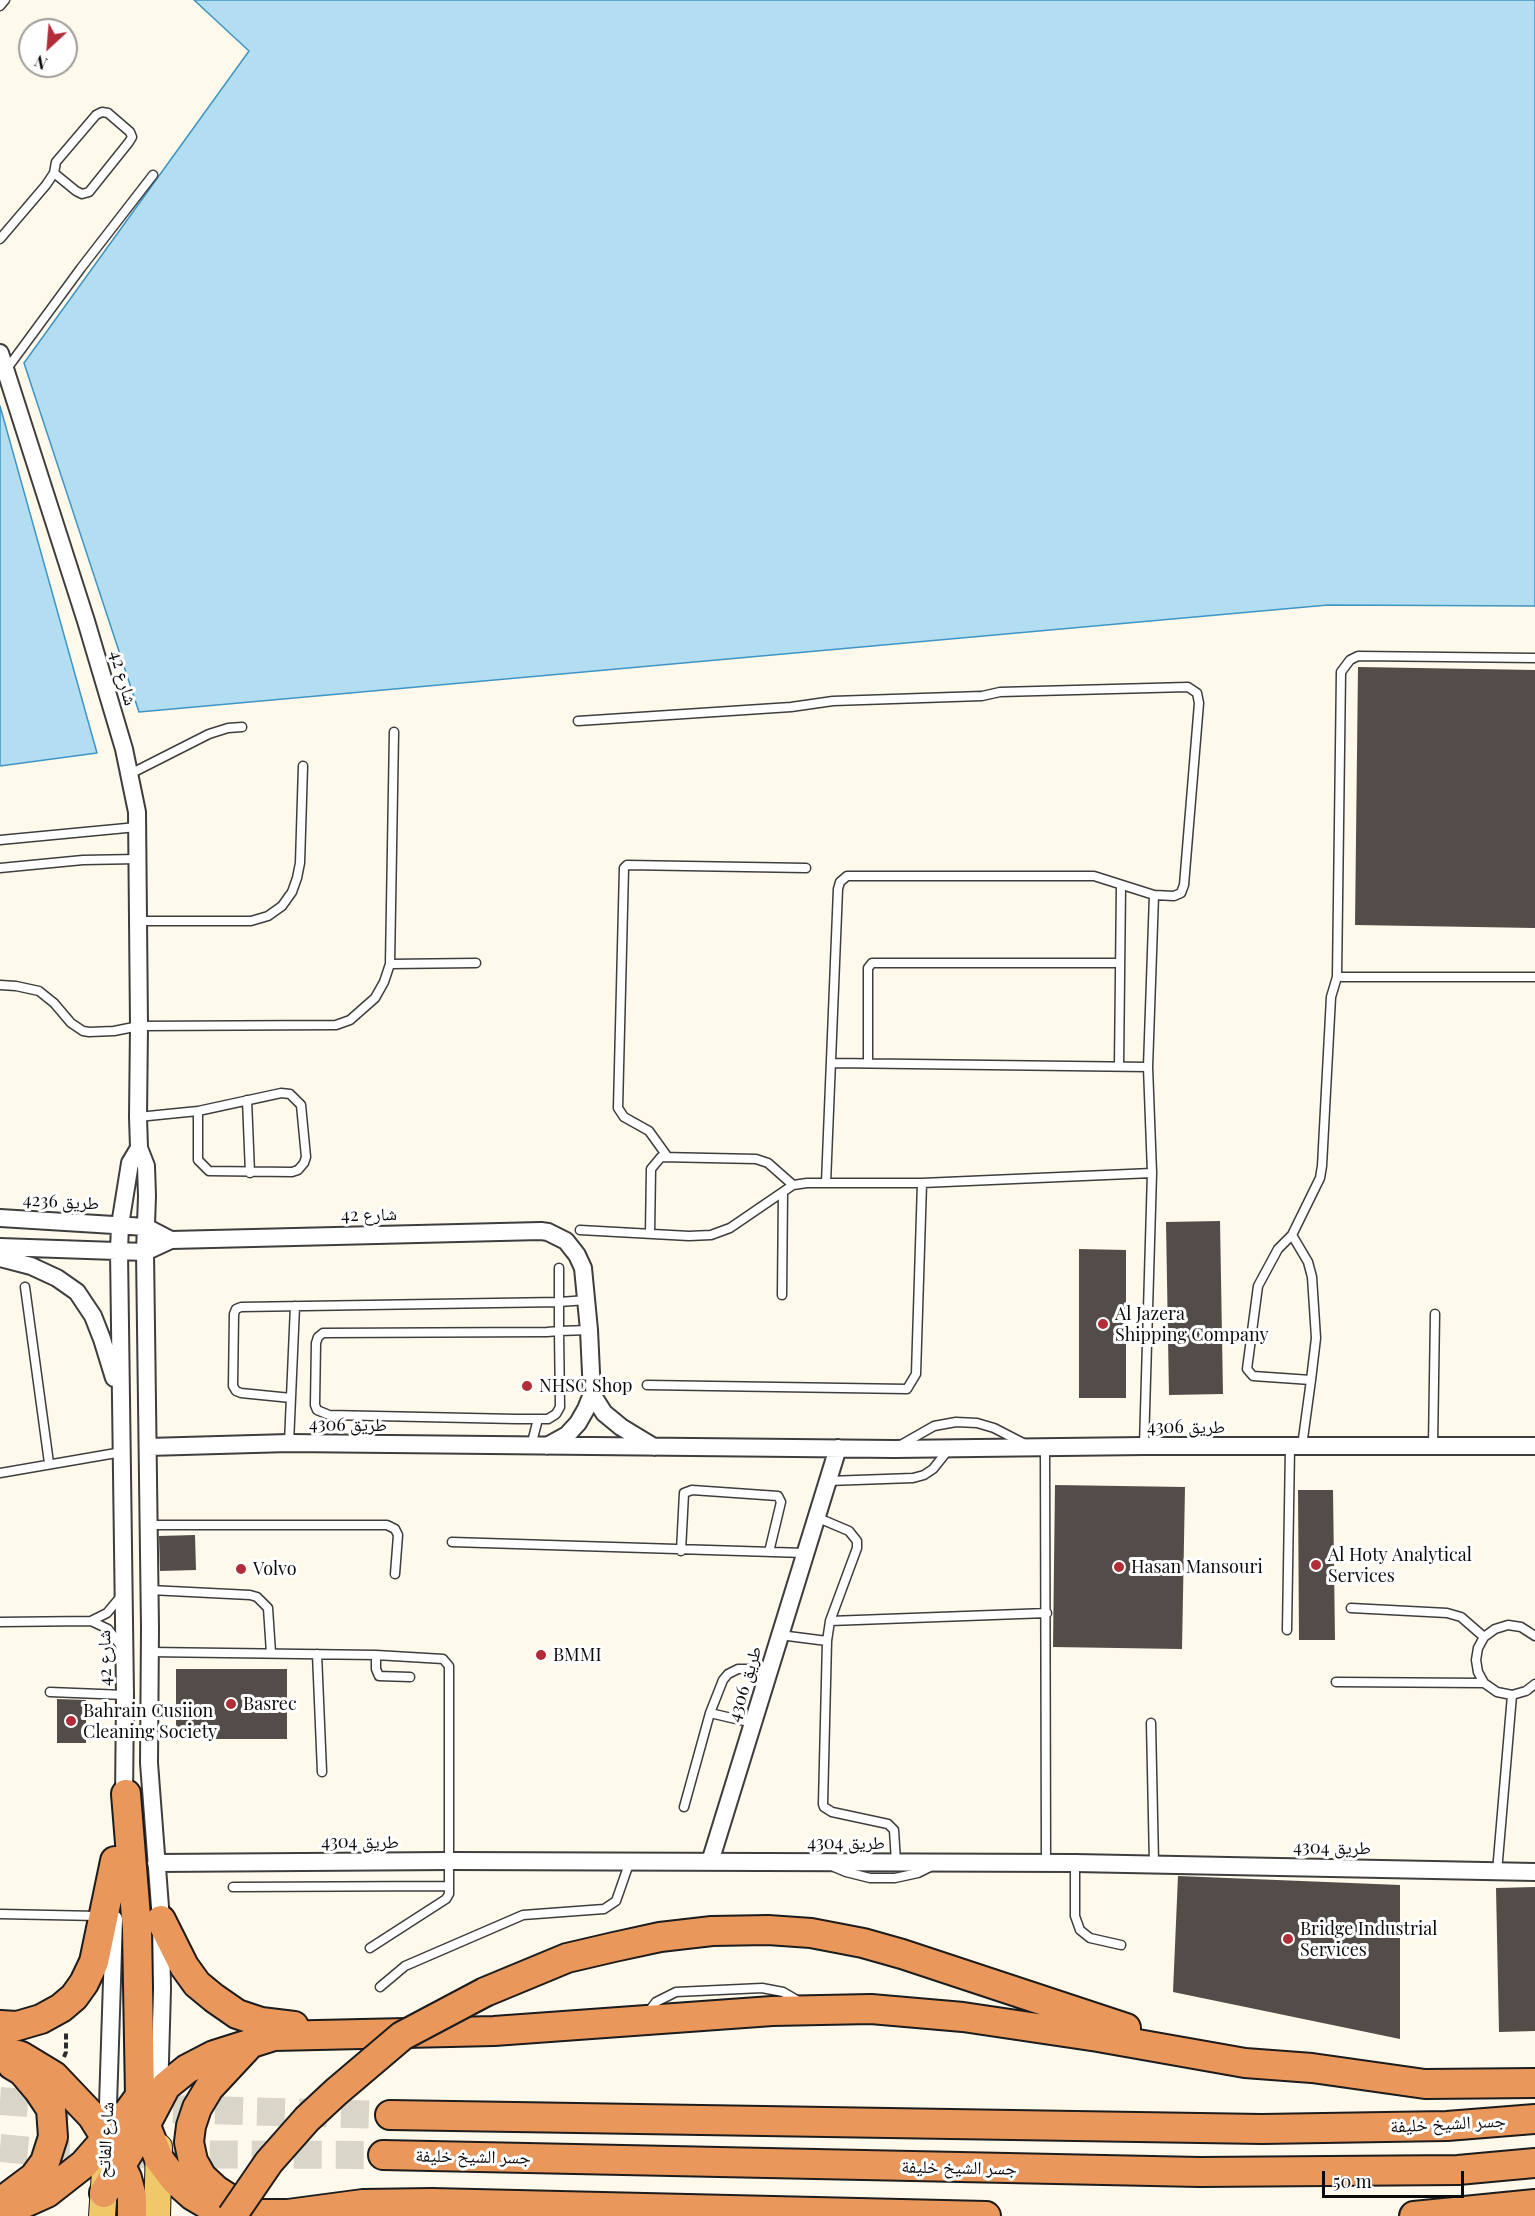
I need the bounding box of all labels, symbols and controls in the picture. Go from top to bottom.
north arrow [18,18,78,78]
text: N [31,51,51,75]
street label: شارع 42 [105,648,141,708]
street label: طريق 4236 [22,1189,100,1215]
street label: شارع 42 [341,1204,397,1226]
place label: Al Jazera Shipping Company [1115,1303,1269,1346]
marker: Al Jazera Shipping Company [1096,1317,1110,1331]
place label: NHSC Shop [539,1375,633,1397]
marker: NHSC Shop [520,1379,534,1393]
street label: طريق 4306 [309,1414,387,1436]
street label: طريق 4306 [1147,1416,1225,1438]
place label: Al Hoty Analytical Services [1328,1544,1472,1586]
place label: Hasan Mansouri [1131,1556,1263,1578]
place label: Volvo [253,1558,297,1580]
marker: Al Hoty Analytical Services [1309,1558,1323,1572]
marker: Hasan Mansouri [1112,1560,1126,1574]
marker: Volvo [234,1562,248,1576]
street label: شارع 42 [94,1630,116,1686]
street label: طريق 4306 [723,1643,767,1725]
place label: BMMI [553,1644,602,1666]
marker: BMMI [534,1648,548,1662]
place label: Basrec [243,1693,297,1715]
marker: Basrec [224,1697,238,1711]
place label: Bahrain Cusiion Cleaning Society [83,1700,217,1742]
marker: Bahrain Cusiion Cleaning Society [64,1714,78,1728]
street label: طريق 4304 [321,1831,399,1853]
street label: طريق 4304 [807,1832,885,1854]
street label: طريق 4304 [1293,1837,1371,1859]
place label: Bridge Industrial Services [1300,1918,1437,1960]
marker: Bridge Industrial Services [1281,1932,1295,1946]
street label: شارع الفاتح [93,2101,119,2179]
street label: جسر الشيخ خليفة [1390,2110,1506,2138]
street label: جسر الشيخ خليفة [415,2145,531,2169]
street label: جسر الشيخ خليفة [901,2156,1017,2180]
scale bar [1325,2159,1468,2197]
text: 50 m [1333,2169,1372,2193]

